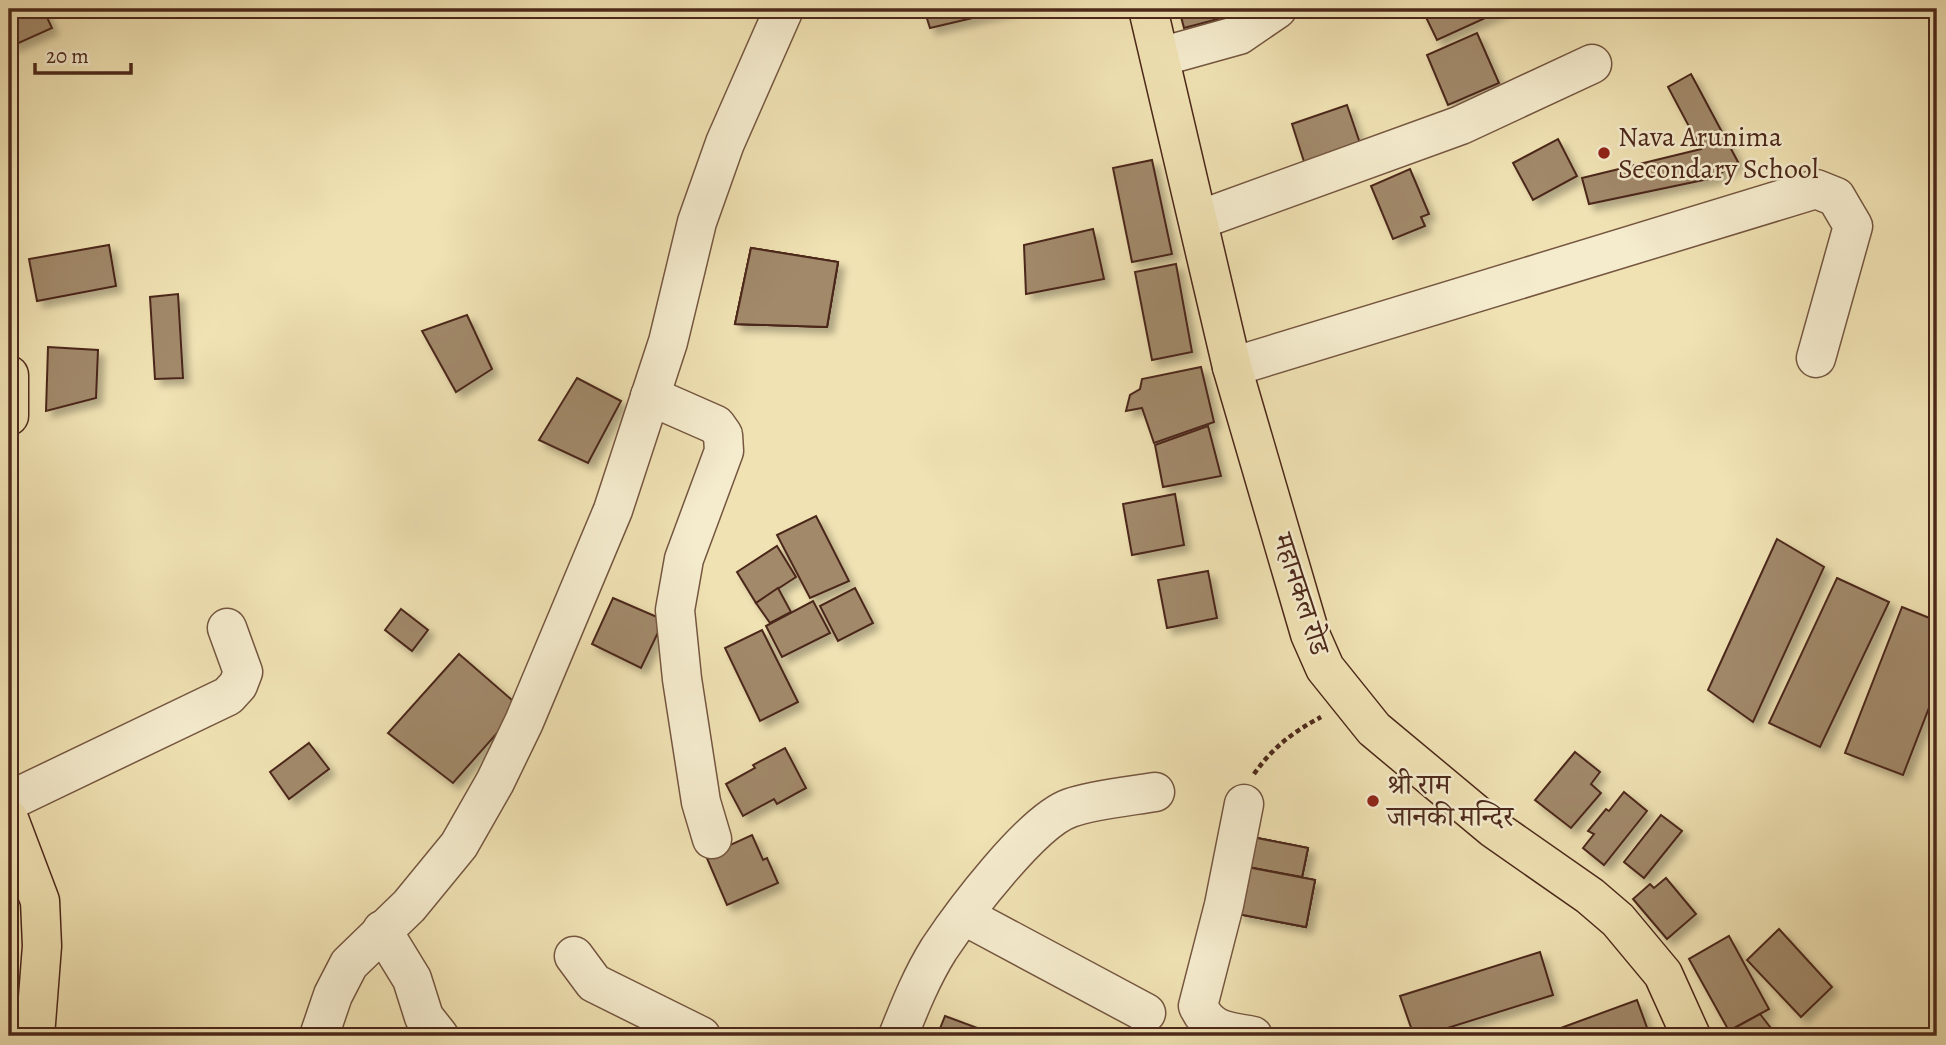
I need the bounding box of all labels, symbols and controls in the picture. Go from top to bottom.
scale bar [35,32,131,76]
text: 20 m [46,42,89,70]
place label: Nava Arunima Secondary School [1618,118,1819,188]
marker: Nava Arunima Secondary School [1596,145,1612,161]
street label: महानकल रोड [1263,526,1339,661]
place label: श्री राम जानकी मन्दिर [1385,766,1515,836]
marker: श्री राम जानकी मन्दिर [1365,793,1381,809]

